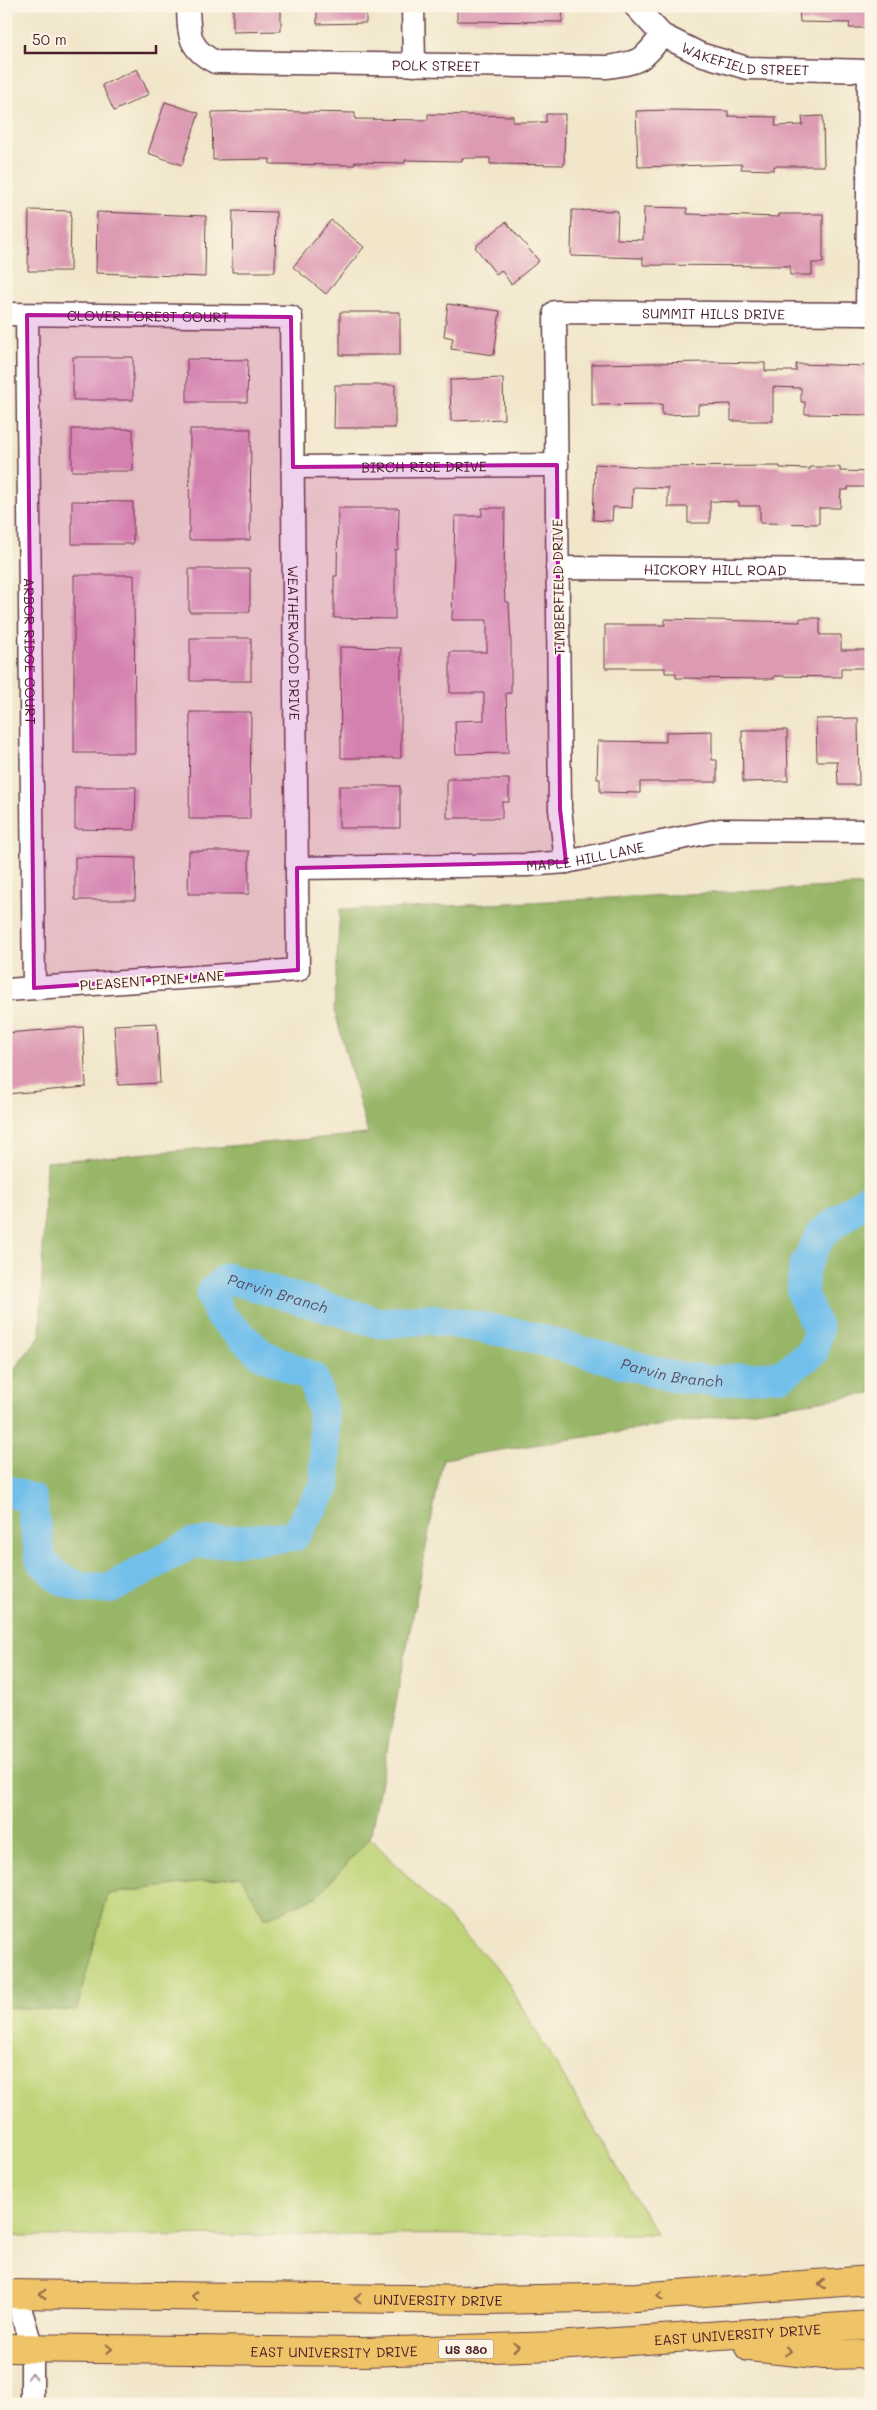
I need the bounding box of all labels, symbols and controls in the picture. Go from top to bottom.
scale bar [25,22,156,54]
text: 50 m [32,29,67,49]
street label: WAKEFIELD STREET [678,37,810,79]
street label: POLK STREET [392,55,481,75]
street label: SUMMIT HILLS DRIVE [642,303,785,323]
street label: CLOVER FOREST COURT [67,305,229,326]
street label: BIRCH RISE DRIVE [361,456,487,476]
street label: TIMBERFIELD DRIVE [547,519,569,655]
street label: HICKORY HILL ROAD [643,559,787,579]
street label: WEATHERWOOD DRIVE [284,565,305,721]
street label: ARBOR RIDGE COURT [20,577,41,725]
street label: MAPLE HILL LANE [525,836,646,875]
street label: PLEASENT PINE LANE [79,965,225,995]
water label: Parvin Branch [225,1269,330,1317]
water label: Parvin Branch [619,1353,724,1391]
one-way arrow [818,2278,826,2289]
one-way arrow [38,2289,46,2299]
street label: UNIVERSITY DRIVE [373,2289,503,2310]
one-way arrow [656,2290,664,2301]
one-way arrow [191,2291,198,2301]
one-way arrow [353,2293,361,2303]
street label: EAST UNIVERSITY DRIVE [653,2319,821,2349]
road number: US 380 [438,2340,494,2358]
street label: EAST UNIVERSITY DRIVE [250,2341,418,2362]
one-way arrow [512,2342,520,2353]
one-way arrow [106,2344,113,2354]
one-way arrow [784,2345,792,2356]
one-way arrow [27,2371,37,2379]

